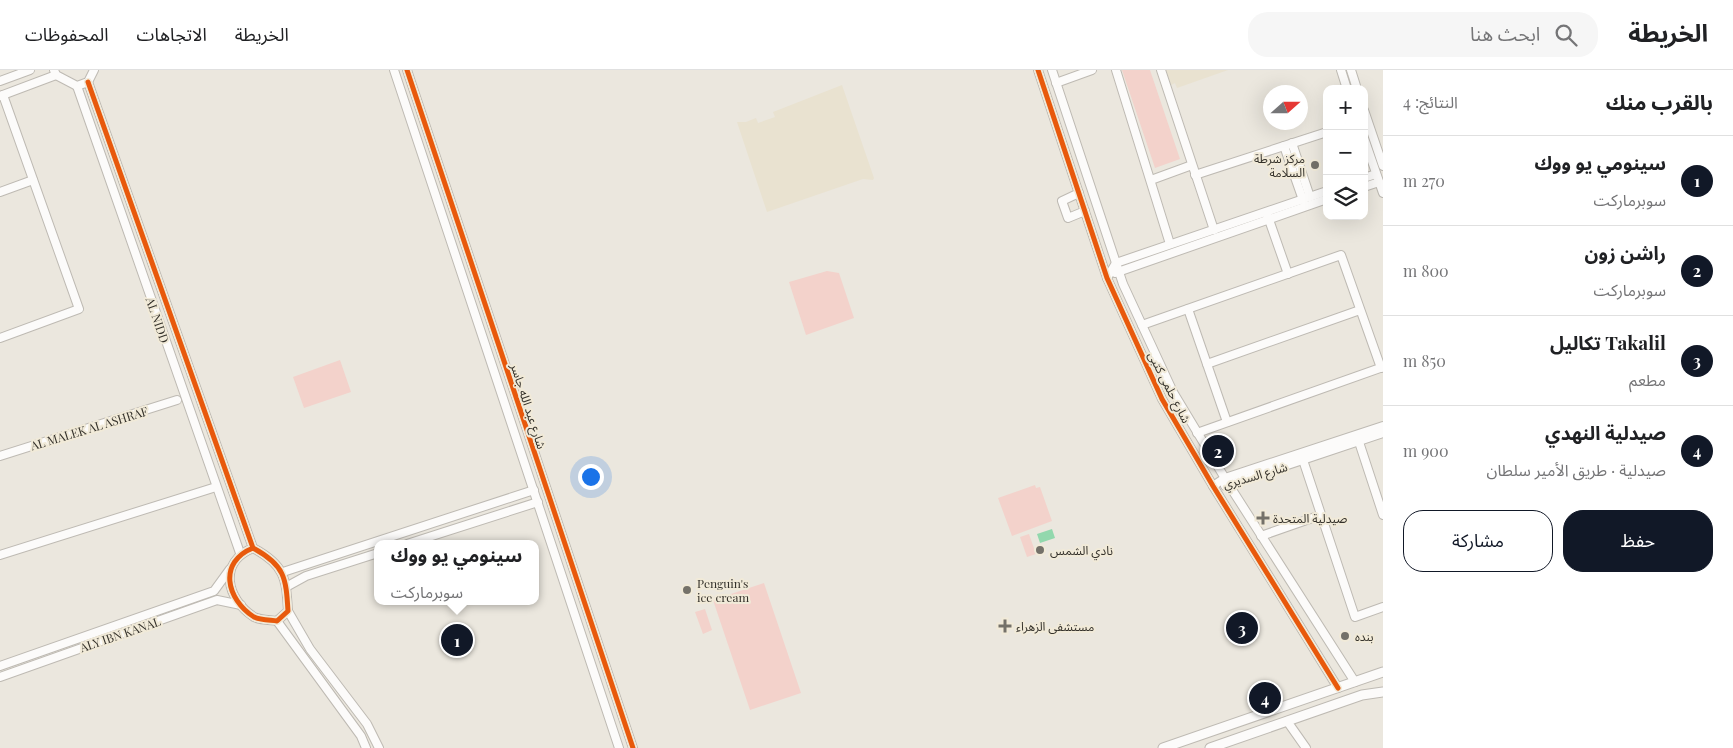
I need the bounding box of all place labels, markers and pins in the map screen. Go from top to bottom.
place label: مركز شرطة السلامة [1254,150,1305,180]
marker: مركز شرطة السلامة [1309,159,1321,171]
pin: 2 [1202,432,1234,470]
place label: صيدلية المتحدة [1273,510,1348,526]
marker: صيدلية المتحدة [1257,512,1269,524]
place label: نادي الشمس [1050,542,1113,561]
marker: نادي الشمس [1034,544,1046,556]
place label: Penguin's ice cream [697,575,749,605]
marker: Penguin's ice cream [681,584,693,596]
pin: 3 [1226,609,1258,647]
place label: مستشفى الزهراء [1016,618,1094,634]
marker: مستشفى الزهراء [998,619,1012,633]
pin: 1 [441,621,473,659]
place label: بنده [1355,628,1374,644]
marker: بنده [1339,630,1351,642]
pin: 4 [1249,679,1281,717]

